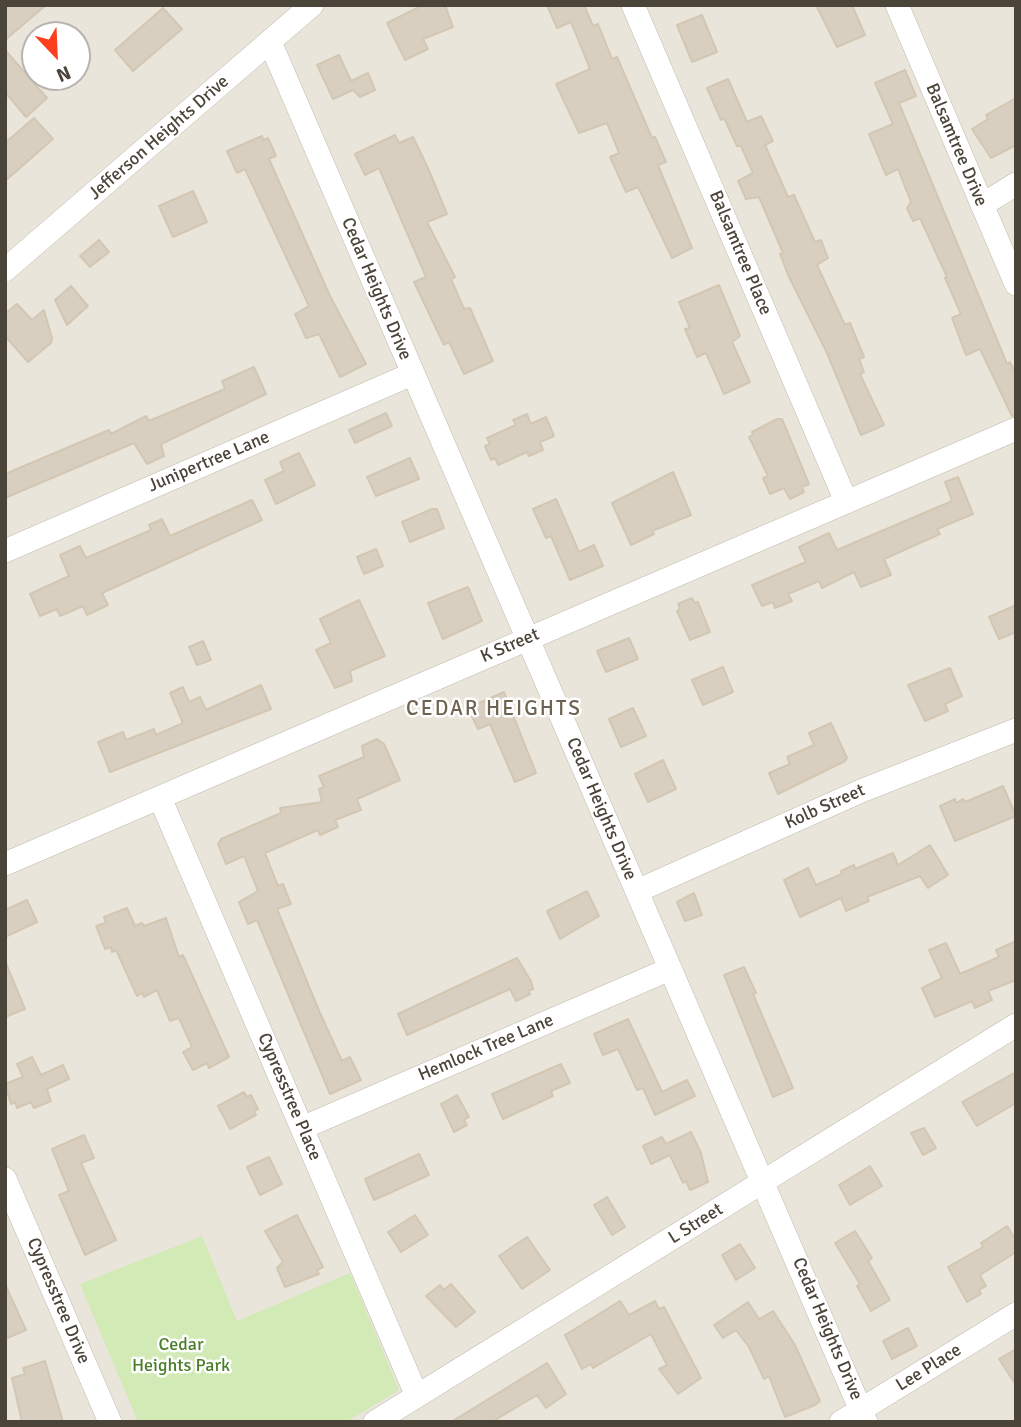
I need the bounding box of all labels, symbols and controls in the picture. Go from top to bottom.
north arrow [21,21,91,91]
text: N [53,60,74,87]
street label: Jefferson Heights Drive [84,71,234,205]
street label: Balsamtree Drive [920,80,992,210]
street label: Balsamtree Place [704,187,776,319]
street label: Cedar Heights Drive [336,214,416,364]
street label: Junipertree Lane [145,427,273,497]
street label: K Street [477,624,543,668]
district label: CEDAR HEIGHTS [408,696,580,722]
street label: Cedar Heights Drive [561,734,641,884]
street label: Kolb Street [782,780,868,834]
street label: Hemlock Tree Lane [415,1010,557,1086]
street label: Cypresstree Place [252,1030,326,1164]
street label: L Street [665,1199,727,1249]
street label: Cypresstree Drive [22,1235,94,1367]
street label: Cedar Heights Drive [787,1254,867,1404]
park label: Cedar Heights Park [132,1334,230,1376]
street label: Lee Place [892,1340,966,1396]

